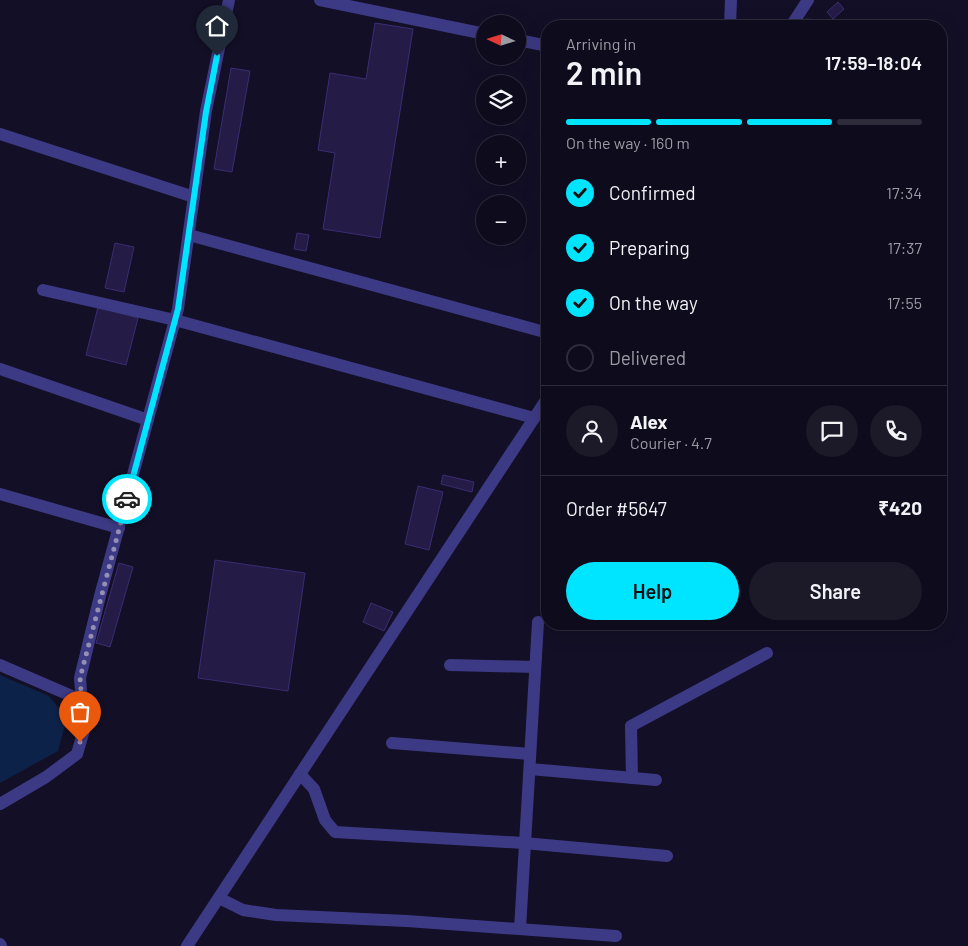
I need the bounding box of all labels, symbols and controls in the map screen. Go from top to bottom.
pin [196,5,238,56]
icon: home [203,12,231,40]
north arrow [476,15,526,65]
map controls [476,15,526,245]
text: Arriving in [566,34,636,53]
text: 17:59–18:04 [825,51,922,74]
text: 2 min [566,53,642,91]
button: layers [476,75,526,125]
text: On the way · 160 m [566,133,690,152]
button: + [476,135,526,185]
icon: check [566,179,594,207]
text: Confirmed [609,181,696,204]
text: 17:34 [886,183,922,202]
button: − [476,195,526,245]
icon: check [566,234,594,262]
text: Preparing [609,236,690,259]
text: 17:37 [888,238,922,257]
icon: check [566,289,594,317]
text: On the way [609,291,698,314]
text: 17:55 [887,293,922,312]
text: Delivered [609,346,686,369]
button: person [566,405,618,457]
button: chat [806,405,858,457]
button: phone [870,405,922,457]
text: Alex [630,410,668,433]
text: Courier · 4.7 [630,433,712,452]
courier [102,474,152,524]
icon: car [113,485,141,513]
text: ₹420 [878,496,922,519]
text: Order #5647 [566,497,667,520]
button: Help [566,562,739,620]
button: Share [749,562,922,620]
pin [59,691,101,742]
icon: bag [66,698,94,726]

